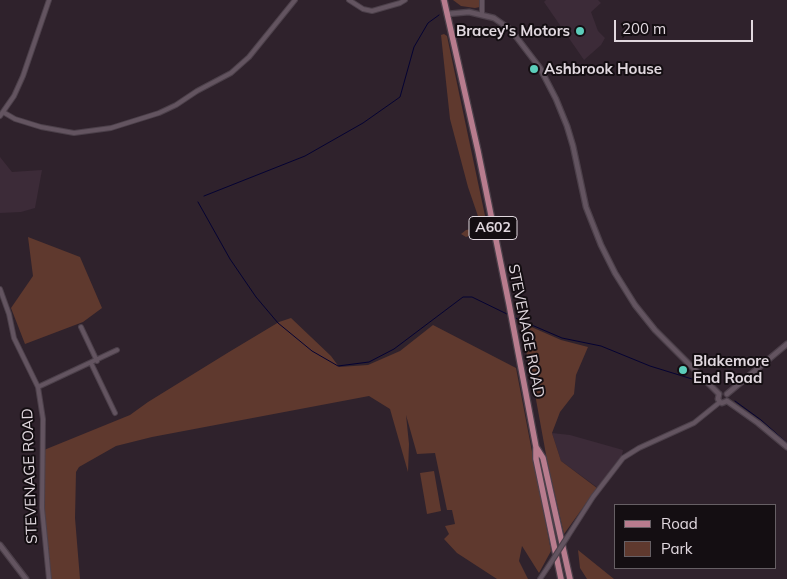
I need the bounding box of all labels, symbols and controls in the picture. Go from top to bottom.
scale bar [617,10,756,42]
text: 200 m [622,19,666,38]
place label: Bracey's Motors [456,22,570,40]
marker: Bracey's Motors [574,25,586,37]
place label: Ashbrook House [544,60,662,78]
marker: Ashbrook House [528,63,540,75]
road number: A602 [469,217,517,240]
street label: STEVENAGE ROAD [504,263,548,399]
place label: Blakemore End Road [693,352,769,387]
marker: Blakemore End Road [677,364,689,376]
street label: STEVENAGE ROAD [19,408,41,544]
legend [614,504,777,569]
text: Road [661,514,698,533]
text: Park [661,539,693,558]

